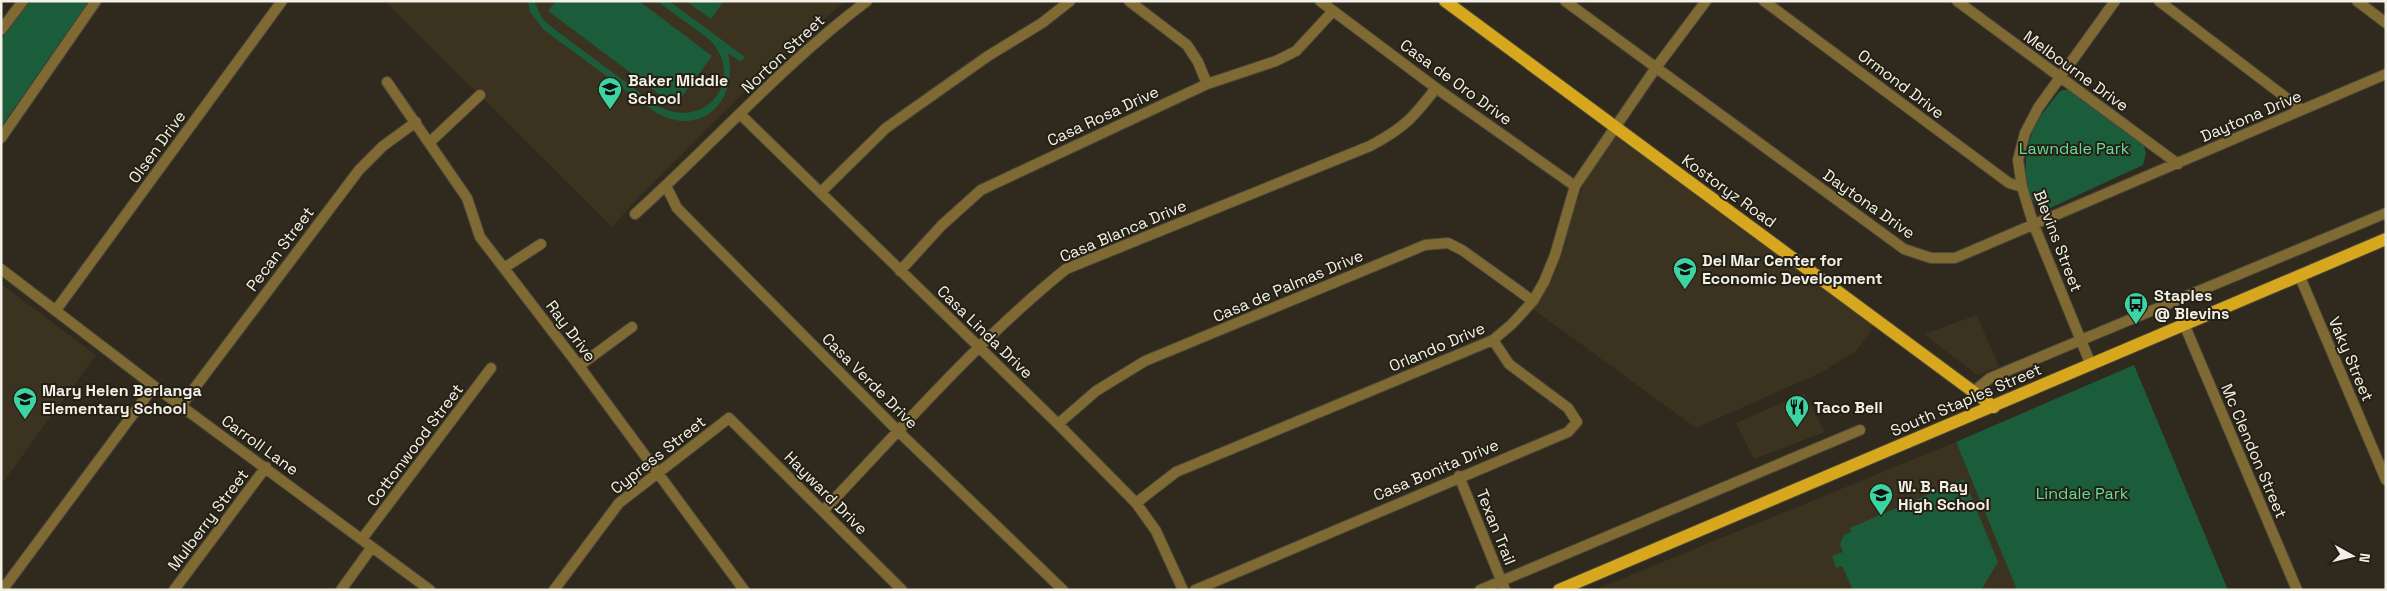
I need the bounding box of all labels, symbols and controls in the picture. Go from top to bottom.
street label: Norton Street [737,10,829,98]
street label: Melbourne Drive [2019,26,2133,116]
street label: Casa de Oro Drive [1396,34,1516,130]
street label: Ormond Drive [1854,45,1948,123]
place label: Baker Middle School [628,70,728,109]
school or university icon: Baker Middle School [597,76,623,110]
street label: Casa Rosa Drive [1044,81,1162,151]
street label: Daytona Drive [2197,85,2305,147]
street label: Olsen Drive [124,107,190,187]
park label: Lawndale Park [2019,138,2130,159]
street label: Kostoryz Road [1677,150,1781,232]
street label: Daytona Drive [1819,164,1919,244]
street label: Blevins Street [2029,187,2087,295]
street label: Casa Blanca Drive [1056,195,1190,267]
street label: Pecan Street [241,203,319,295]
street label: Casa de Palmas Drive [1210,245,1366,327]
place label: Del Mar Center for Economic Development [1702,250,1883,289]
school or university icon: Del Mar Center for Economic Development [1672,256,1698,290]
street label: Casa Linda Drive [933,281,1037,383]
place label: Staples @ Blevins [2154,285,2229,324]
bus stop icon: Staples @ Blevins [2123,291,2149,325]
street label: Ray Drive [541,296,601,366]
street label: Vaky Street [2324,314,2378,404]
street label: Orlando Drive [1386,317,1488,377]
street label: Casa Verde Drive [817,328,923,434]
street label: South Staples Street [1887,359,2045,441]
place label: Mary Helen Berlanga Elementary School [42,380,202,419]
street label: Cottonwood Street [362,380,468,510]
street label: Mc Clendon Street [2216,381,2292,521]
school or university icon: Mary Helen Berlanga Elementary School [12,386,38,420]
restaurant icon: Taco Bell [1784,394,1810,428]
place label: Taco Bell [1814,397,1883,418]
street label: Carroll Lane [217,410,303,480]
street label: Cypress Street [606,411,710,499]
street label: Casa Bonita Drive [1370,434,1502,506]
street label: Hayward Drive [780,447,872,539]
street label: Mulberry Street [163,465,253,575]
place label: W. B. Ray High School [1898,476,1990,515]
school or university icon: W. B. Ray High School [1868,482,1894,516]
park label: Lindale Park [2036,483,2129,504]
street label: Texan Trail [1471,486,1521,568]
north arrow [2327,531,2377,581]
text: N [2355,552,2374,564]

